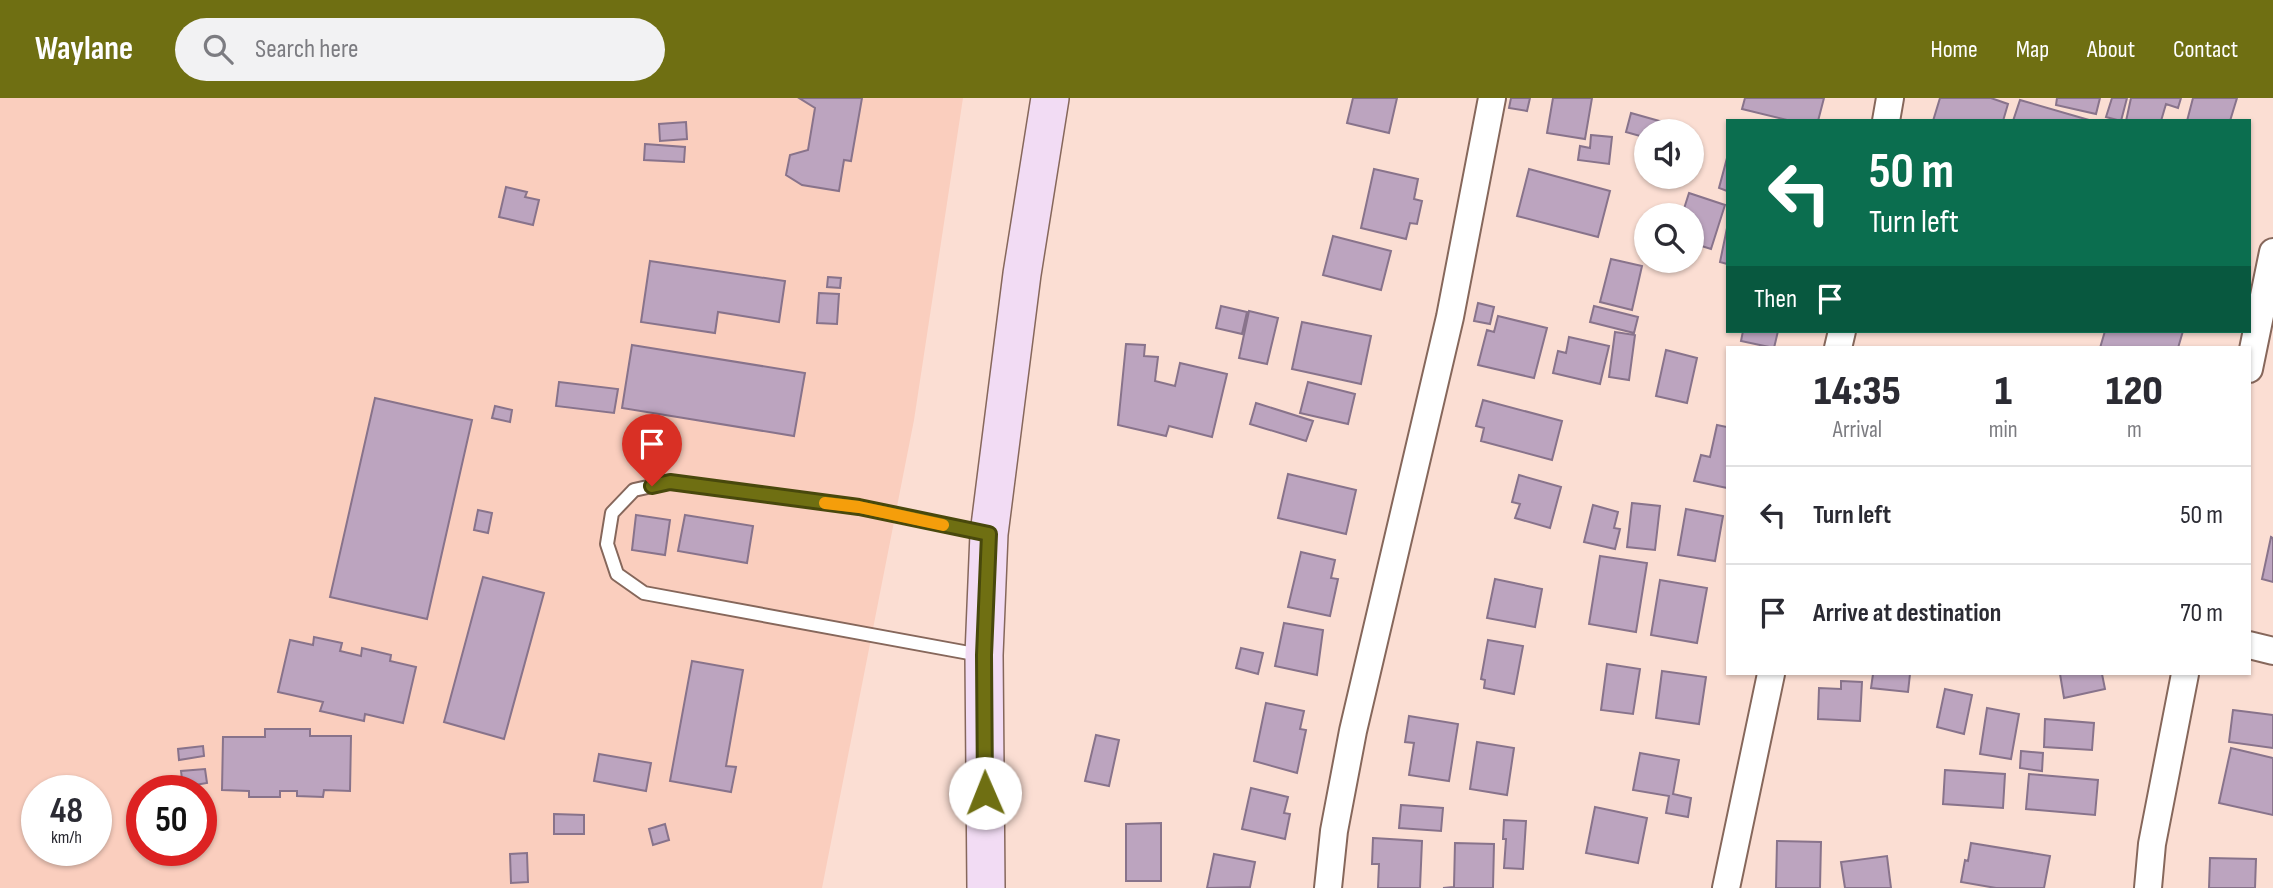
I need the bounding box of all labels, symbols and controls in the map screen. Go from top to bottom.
search box [175,18,665,81]
text: Waylane [35,29,133,69]
icon: search [199,30,237,68]
text: Search here [255,34,358,65]
text: Home [1930,35,1978,64]
text: Map [2016,35,2049,64]
text: About [2087,35,2135,64]
text: Contact [2173,35,2238,64]
map controls [1634,119,1704,273]
button: sound [1634,119,1704,189]
text: 50 m [1869,143,1954,202]
icon: left [1754,147,1845,238]
button: search [1634,203,1704,273]
text: Turn left [1869,203,1959,242]
icon: arrive [1811,280,1849,318]
text: Then [1754,284,1797,315]
text: 14:35 [1814,366,1901,417]
text: 1 [1995,366,2012,417]
text: 120 [2106,366,2163,417]
pin [622,414,682,486]
text: Arrival [1833,416,1882,444]
text: min [1989,416,2018,444]
text: m [2127,416,2142,444]
icon: arrive [633,425,671,463]
icon: left [1754,496,1792,534]
text: Turn left [1813,500,1891,531]
text: 50 m [2180,500,2223,531]
icon: arrive [1754,594,1792,632]
text: Arrive at destination [1813,598,2001,629]
text: 70 m [2180,598,2223,629]
position arrow [948,756,1022,830]
speed limit sign: 50 [126,775,217,866]
text: 48 [50,790,83,833]
text: km/h [51,827,82,848]

